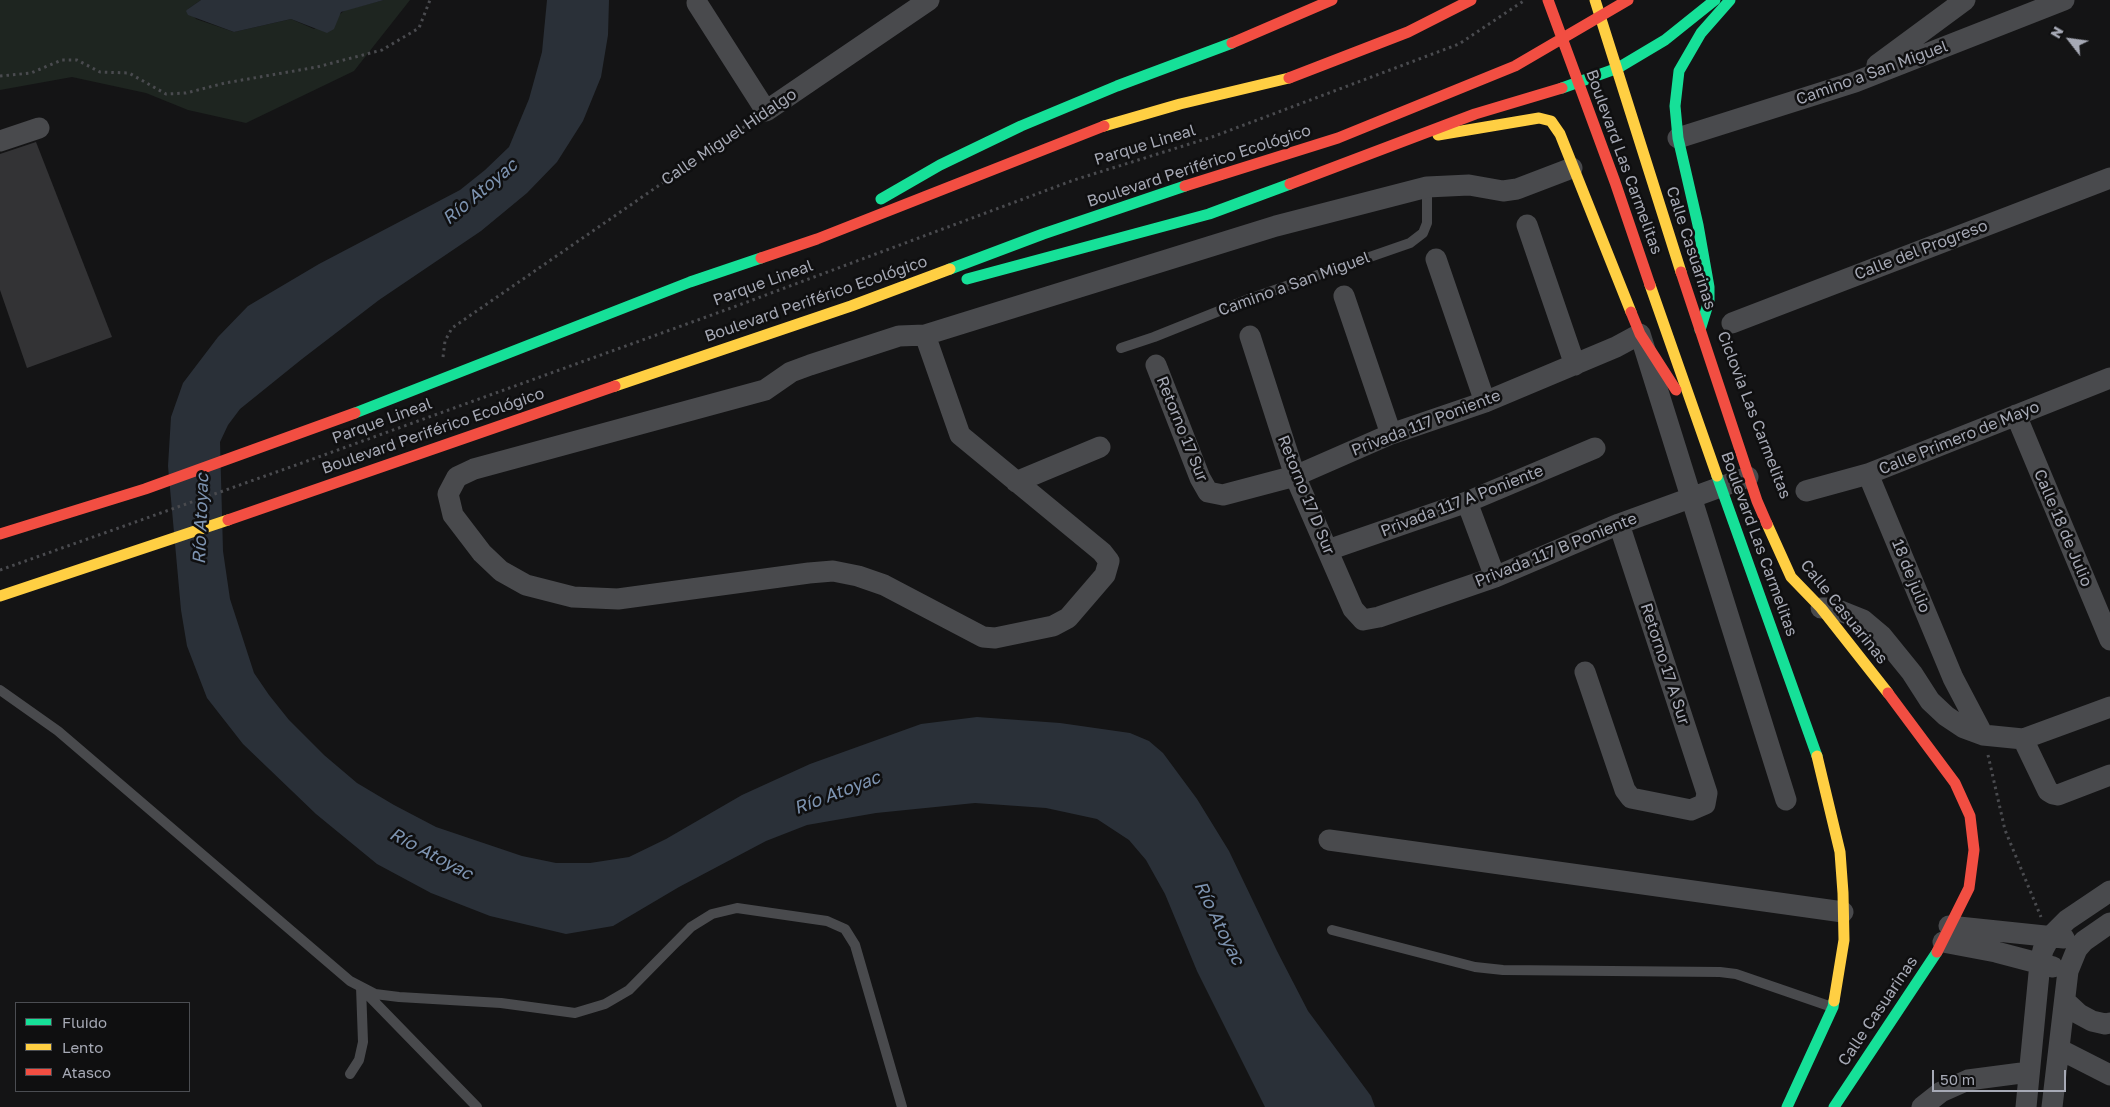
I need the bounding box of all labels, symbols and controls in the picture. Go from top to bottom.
north arrow [2045,15,2095,65]
text: N [2047,23,2067,41]
street label: Camino a San Miguel [1794,37,1950,109]
street label: Boulevard Las Carmelitas [1582,67,1666,257]
street label: Calle Miguel Hidalgo [658,85,800,189]
street label: Parque Lineal [1092,120,1198,170]
street label: Boulevard Periférico Ecológico [1085,121,1313,211]
water label: Río Atoyac [438,155,522,229]
street label: Calle Casuarinas [1662,184,1720,312]
street label: Calle del Progreso [1852,216,1990,284]
street label: Camino a San Miguel [1216,248,1372,320]
street label: Boulevard Periférico Ecológico [702,252,930,346]
street label: Parque Lineal [710,256,816,310]
street label: Ciclovia Las Carmelitas [1713,328,1795,502]
street label: Retorno 17 Sur [1152,373,1212,485]
street label: Boulevard Periférico Ecológico [319,384,547,478]
street label: Privada 117 Poniente [1349,386,1503,460]
street label: Parque Lineal [329,394,435,448]
street label: Calle Primero de Mayo [1876,397,2042,479]
street label: Retorno 17 D Sur [1273,432,1339,558]
street label: Boulevard Las Carmelitas [1717,449,1801,639]
street label: Privada 117 A Poniente [1378,461,1546,541]
street label: Calle 18 de Julio [2030,466,2096,590]
water label: Río Atoyac [189,473,213,565]
street label: Privada 117 B Poniente [1472,509,1640,591]
street label: 18 de julio [1888,536,1934,616]
street label: Calle Casuarinas [1796,556,1892,668]
street label: Retorno 17 A Sur [1636,601,1694,727]
water label: Río Atoyac [791,767,883,819]
water label: Río Atoyac [386,823,476,885]
water label: Río Atoyac [1189,877,1249,969]
street label: Calle Casuarinas [1834,952,1922,1070]
legend [15,1002,190,1092]
text: Fluido [62,1013,107,1031]
text: Lento [62,1038,103,1056]
scale bar [1935,1060,2069,1092]
text: Atasco [62,1063,111,1081]
text: 50 m [1940,1070,1975,1088]

